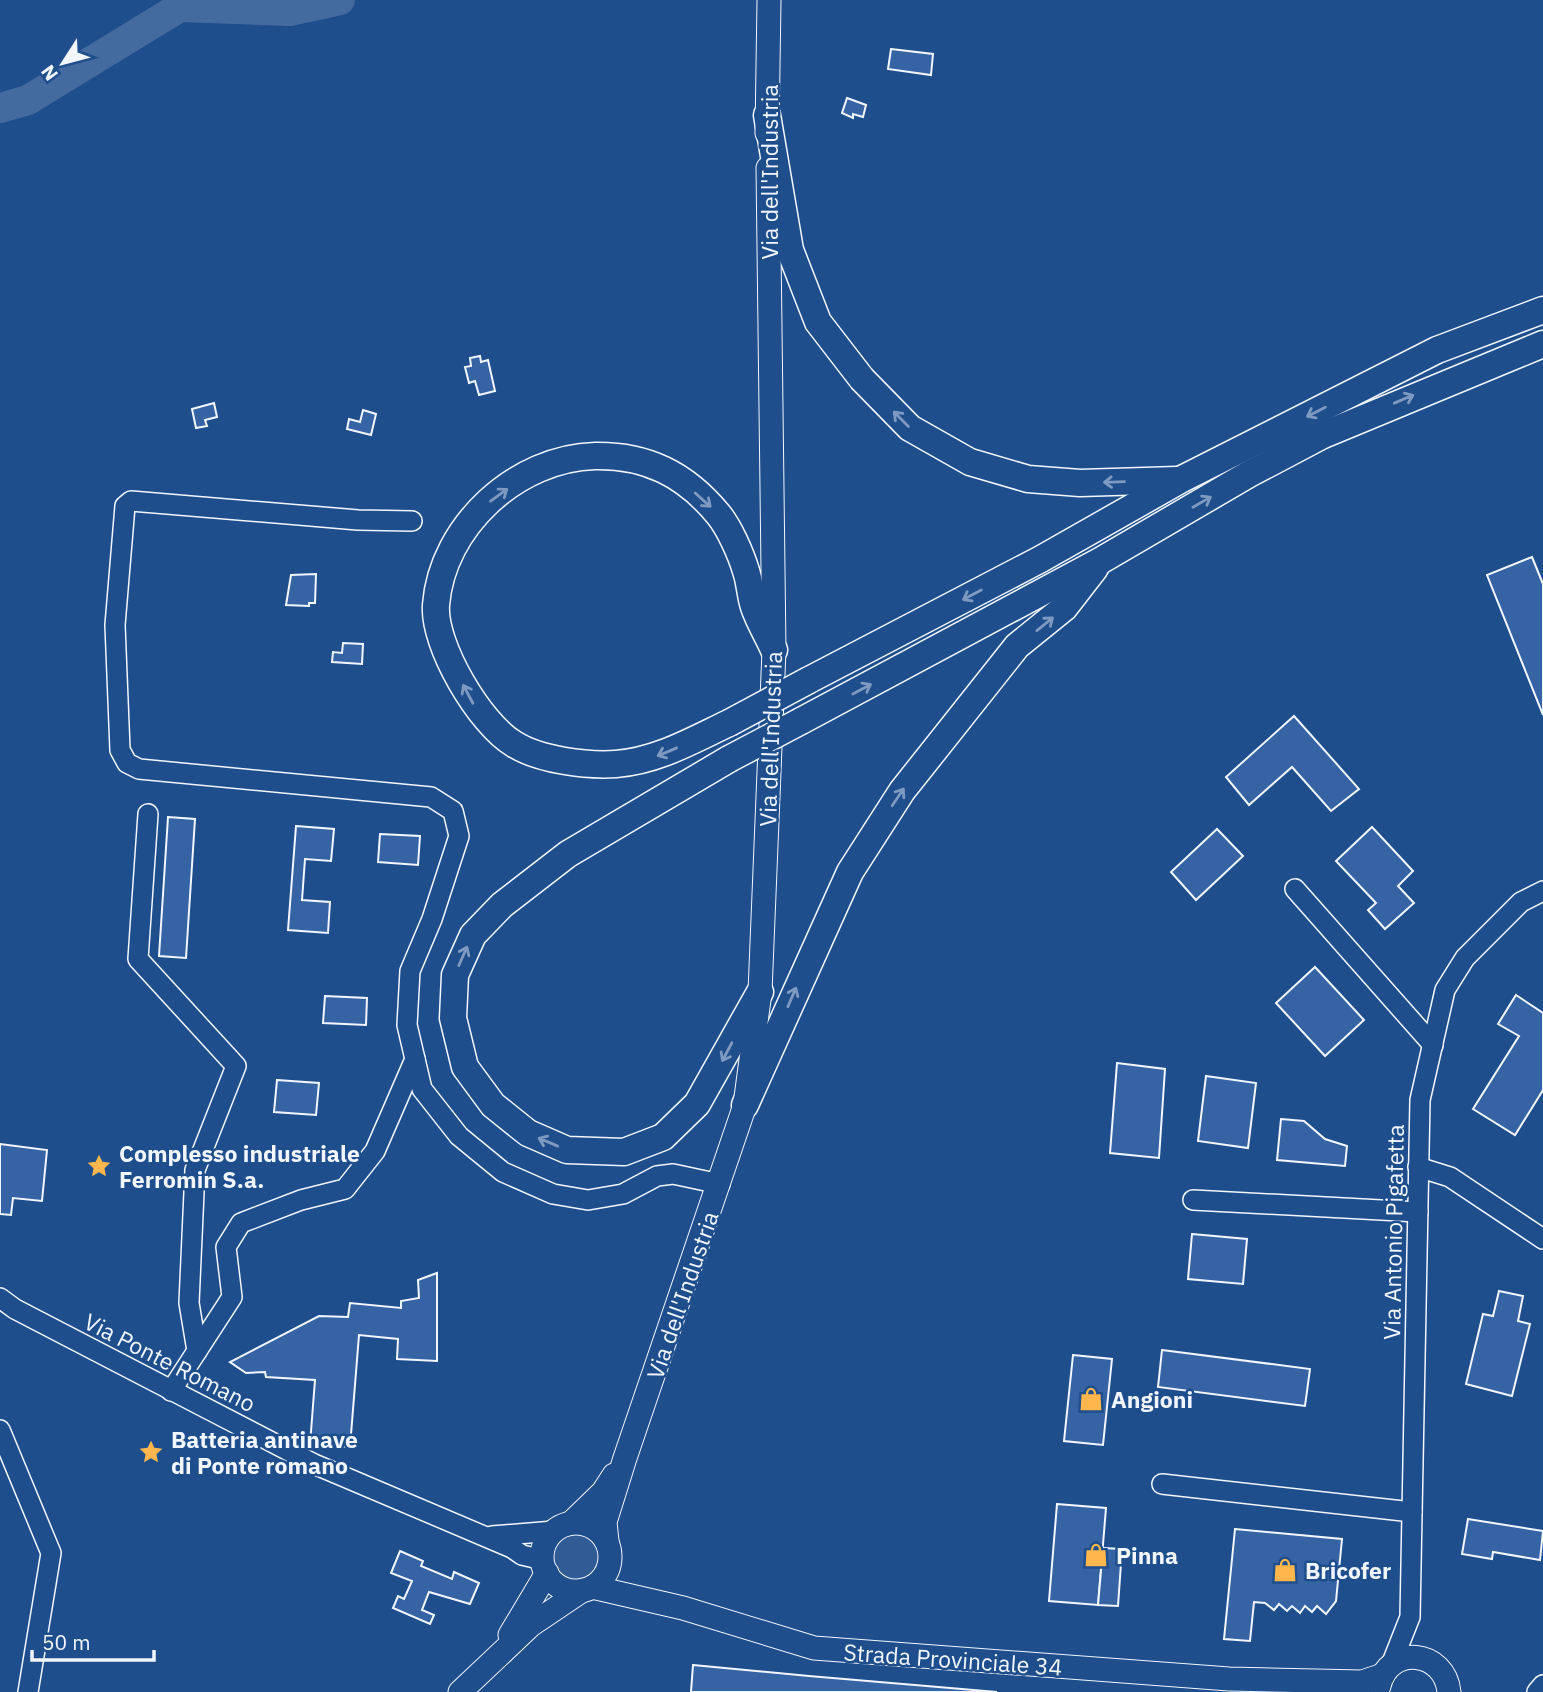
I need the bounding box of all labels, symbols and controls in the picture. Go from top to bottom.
north arrow [28,28,98,98]
text: N [35,60,63,86]
street label: Via dell'Industria [754,84,784,260]
one-way arrow [1393,392,1415,405]
one-way arrow [1306,405,1327,419]
one-way arrow [893,411,910,428]
one-way arrow [1102,475,1125,488]
one-way arrow [489,487,508,502]
one-way arrow [694,492,712,508]
one-way arrow [1191,495,1211,509]
one-way arrow [962,589,983,602]
one-way arrow [1035,616,1053,632]
street label: Via dell'Industria [752,651,788,827]
one-way arrow [851,682,871,696]
one-way arrow [460,684,474,705]
one-way arrow [657,746,679,759]
one-way arrow [891,788,905,807]
one-way arrow [457,946,470,968]
one-way arrow [786,987,799,1009]
one-way arrow [720,1041,734,1062]
street label: Via Antonio Pigafetta [1376,1124,1410,1340]
one-way arrow [537,1134,559,1147]
place label: Complesso industriale Ferromin S.a. [119,1138,360,1194]
place icon: Complesso industriale Ferromin S.a. [85,1152,113,1180]
street label: Via dell'Industria [639,1207,725,1383]
street label: Via Ponte Romano [79,1306,261,1418]
place label: Angioni [1111,1384,1193,1414]
shop icon: Angioni [1077,1385,1105,1413]
place label: Batteria antinave di Ponte romano [171,1424,358,1480]
place icon: Batteria antinave di Ponte romano [137,1438,165,1466]
place label: Pinna [1116,1540,1178,1570]
shop icon: Pinna [1082,1541,1110,1569]
place label: Bricofer [1305,1555,1391,1585]
shop icon: Bricofer [1271,1556,1299,1584]
scale bar [32,1618,154,1662]
text: 50 m [42,1628,91,1656]
street label: Strada Provinciale 34 [842,1636,1064,1682]

